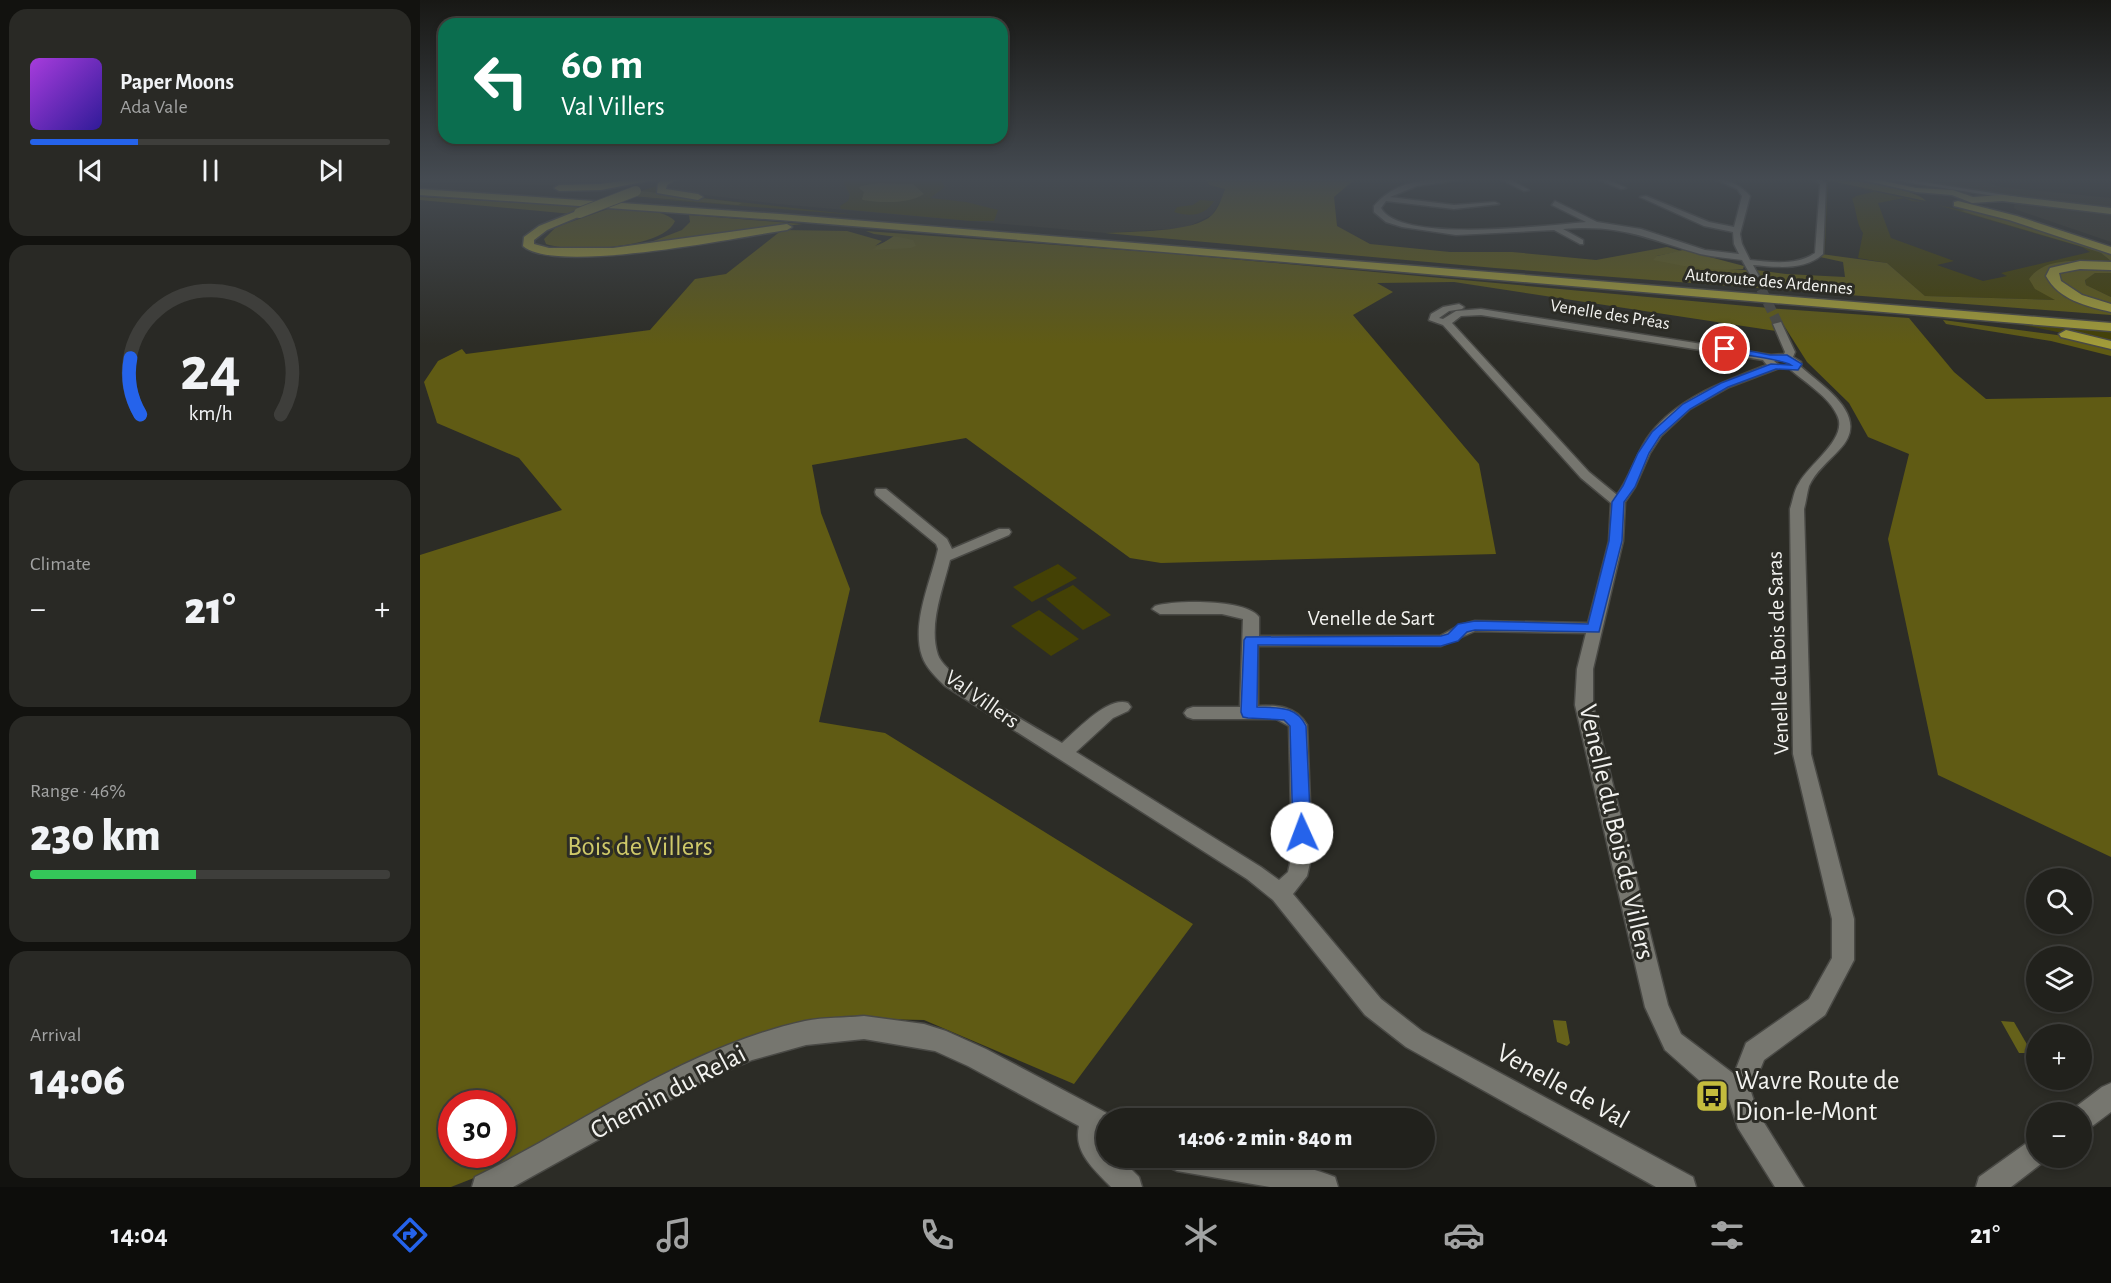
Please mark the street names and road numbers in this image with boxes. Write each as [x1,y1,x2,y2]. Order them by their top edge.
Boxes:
street label: Autoroute des Ardennes [1684,266,1854,298]
street label: Venelle des Préas [1549,297,1671,333]
street label: Venelle du Bois de Saras [1763,551,1793,755]
street label: Venelle de Sart [1308,607,1434,629]
street label: Val Villers [941,666,1023,732]
street label: Venelle du Bois de Villers [1574,702,1660,962]
street label: Venelle de Val [1492,1039,1634,1133]
street label: Chemin du Relai [586,1040,750,1144]

